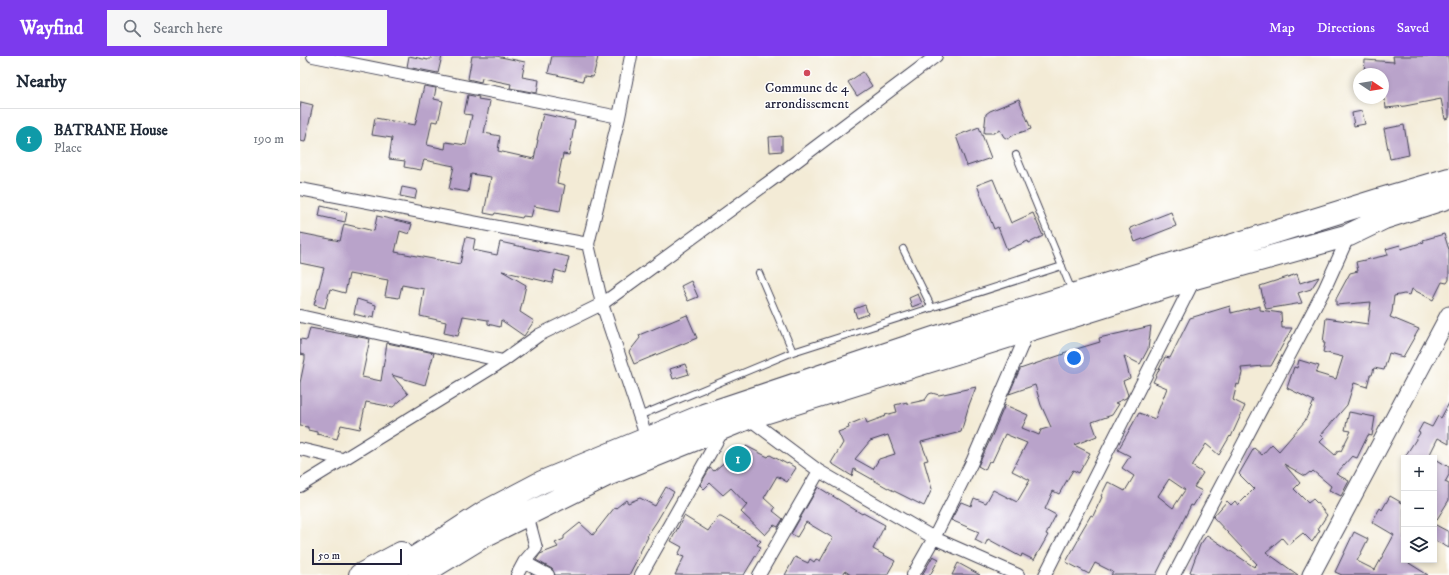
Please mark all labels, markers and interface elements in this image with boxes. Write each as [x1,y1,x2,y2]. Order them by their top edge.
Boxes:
search box [107,10,387,46]
text: Wayfind [20,17,83,40]
icon: search [121,17,143,39]
text: Search here [153,19,223,38]
text: Map [1269,19,1295,37]
text: Directions [1317,19,1375,37]
text: Saved [1397,19,1429,37]
marker: Commune de 4 arrondissement [802,68,812,78]
north arrow [1353,68,1389,104]
text: Nearby [16,71,66,93]
place label: Commune de 4 arrondissement [765,79,850,113]
text: BATRANE House [54,121,168,140]
text: 1 [27,131,31,147]
text: 190 m [253,131,284,147]
text: Place [54,140,82,156]
your location [1064,348,1084,368]
pin: 1 [725,444,751,474]
map controls [1401,455,1437,563]
button: + [1401,455,1437,491]
button: − [1401,491,1437,527]
button: layers [1401,527,1437,563]
scale bar [312,547,402,566]
text: 50 m [318,549,340,563]

